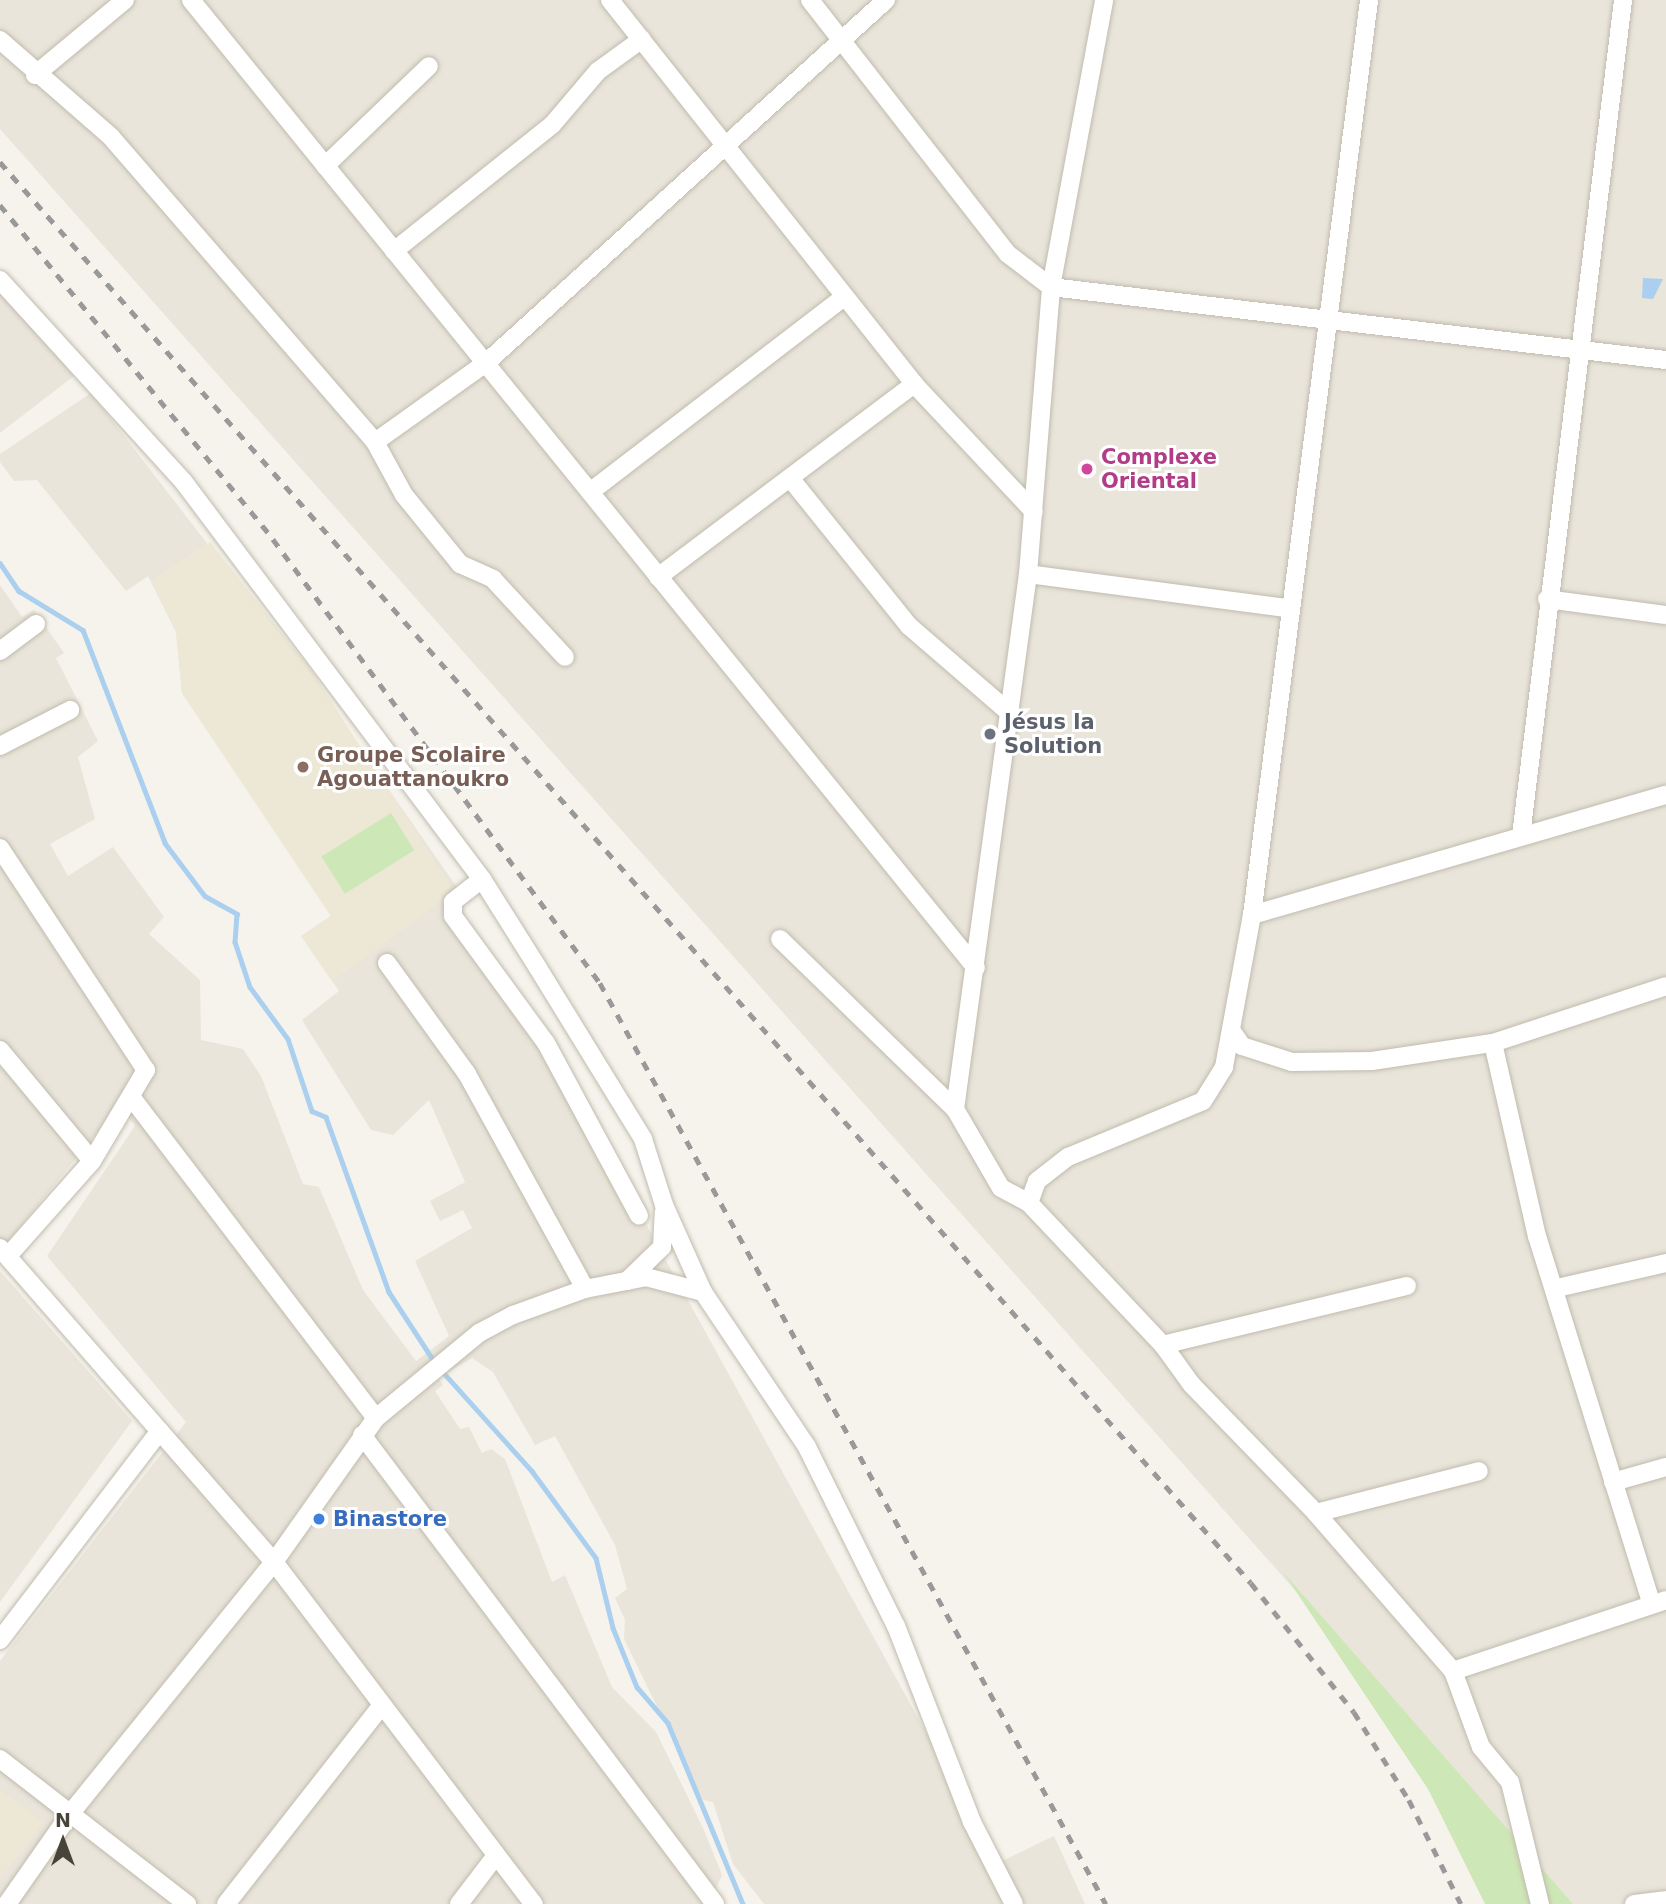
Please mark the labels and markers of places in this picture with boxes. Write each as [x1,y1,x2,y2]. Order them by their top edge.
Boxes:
place label: Complexe Oriental [1101,444,1217,494]
marker: Complexe Oriental [1079,461,1095,477]
place label: Jésus la Solution [1004,709,1102,759]
marker: Jésus la Solution [982,726,998,742]
place label: Groupe Scolaire Agouattanoukro [317,742,509,792]
marker: Groupe Scolaire Agouattanoukro [295,759,311,775]
place label: Binastore [333,1506,447,1532]
marker: Binastore [311,1511,327,1527]

